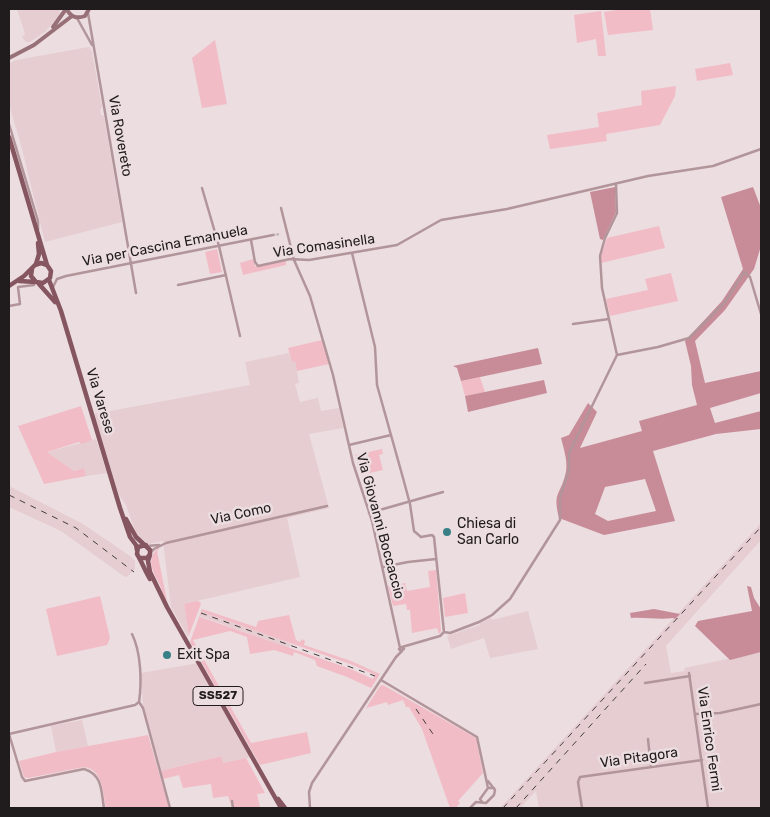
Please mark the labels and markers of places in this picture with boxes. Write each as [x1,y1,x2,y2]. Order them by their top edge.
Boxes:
place label: Chiesa di San Carlo [457,516,519,548]
marker: Chiesa di San Carlo [441,526,453,538]
place label: Exit Spa [177,647,230,663]
marker: Exit Spa [161,649,173,661]

